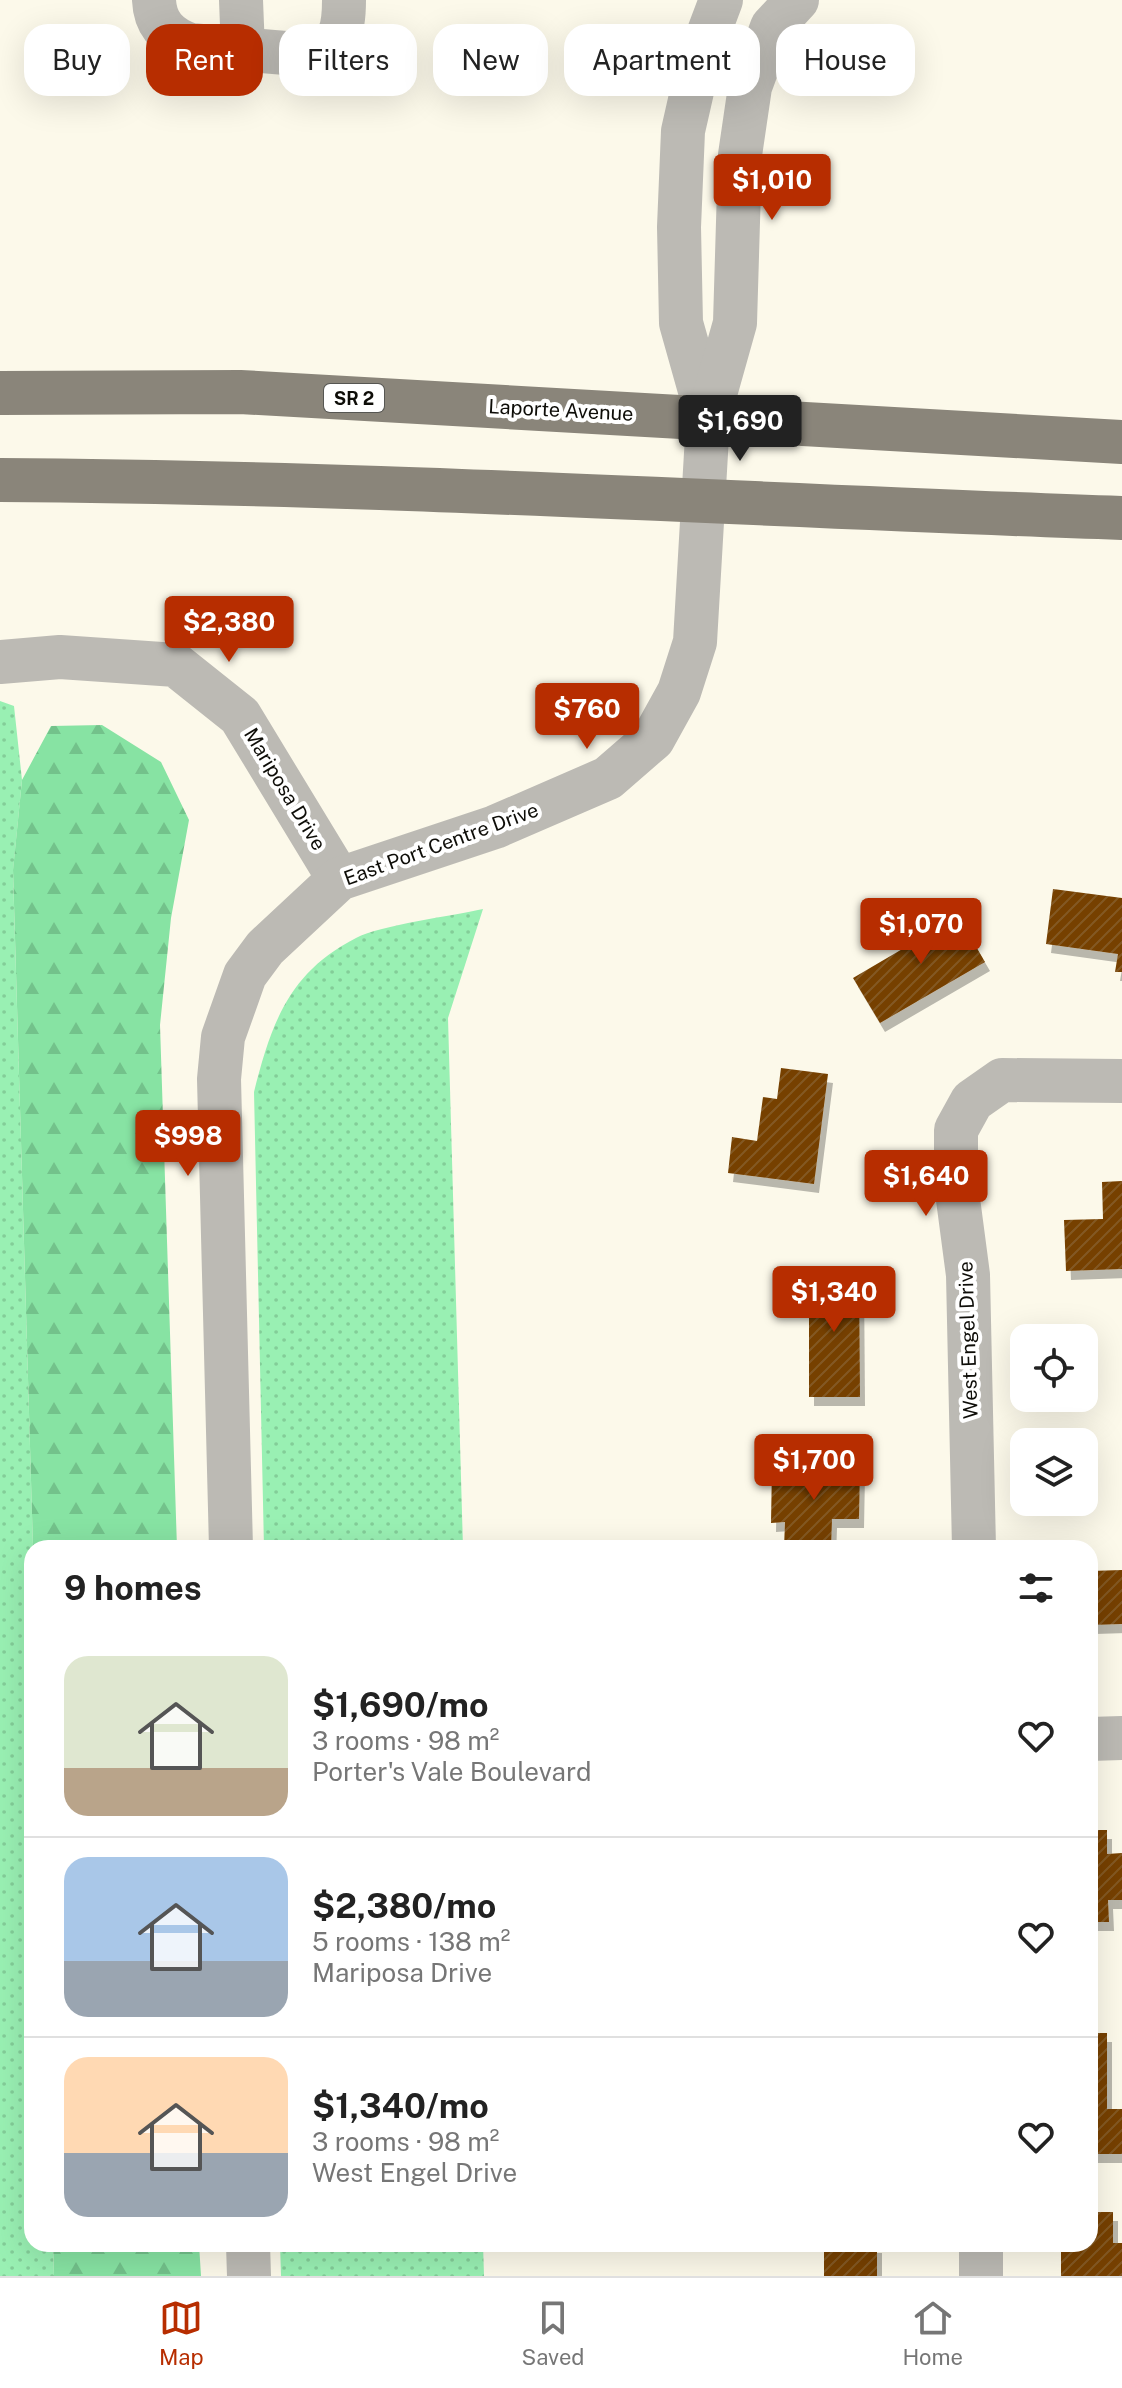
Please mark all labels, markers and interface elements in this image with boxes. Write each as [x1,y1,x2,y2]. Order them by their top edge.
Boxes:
chip: Buy [24,24,130,96]
chip: Rent [146,24,263,96]
chip: Filters [279,24,417,96]
chip: New [433,24,548,96]
chip: Apartment [564,24,760,96]
chip: House [776,24,915,96]
pin: $1,010 [707,154,837,222]
text: $1,010 [732,164,812,195]
road number: SR 2 [324,384,384,412]
street label: Laporte Avenue [488,394,634,426]
pin: $1,690 [675,395,805,463]
text: $1,690 [697,405,783,436]
pin: $2,380 [164,596,294,664]
text: $2,380 [183,606,275,637]
pin: $760 [540,683,634,751]
text: $760 [553,693,621,724]
street label: Mariposa Drive [239,723,331,855]
street label: East Port Centre Drive [340,798,542,890]
pin: $1,070 [856,898,986,966]
text: $1,070 [878,908,964,939]
pin: $998 [141,1110,235,1178]
text: $998 [153,1120,223,1151]
pin: $1,640 [861,1150,991,1218]
text: $1,640 [883,1160,969,1191]
street label: West Engel Drive [953,1261,983,1419]
pin: $1,340 [769,1266,899,1334]
text: $1,340 [790,1276,878,1307]
map controls [1010,1324,1098,1516]
button: locate [1010,1324,1098,1412]
button: layers [1010,1428,1098,1516]
pin: $1,700 [749,1434,879,1502]
text: $1,700 [772,1444,856,1475]
icon: filters [1014,1566,1058,1610]
text: 9 homes [64,1568,202,1608]
text: $1,690/mo [312,1685,489,1725]
icon: home [128,1688,224,1784]
icon: heart [1014,1714,1058,1758]
text: 3 rooms · 98 m² [312,1725,499,1756]
text: Porter's Vale Boulevard [312,1756,591,1787]
text: $2,380/mo [312,1886,496,1926]
icon: home [128,1889,224,1985]
icon: heart [1014,1915,1058,1959]
text: 5 rooms · 138 m² [312,1926,510,1957]
text: Mariposa Drive [312,1957,492,1988]
text: $1,340/mo [312,2086,489,2126]
icon: home [128,2089,224,2185]
icon: heart [1014,2115,1058,2159]
text: 3 rooms · 98 m² [312,2126,499,2157]
text: West Engel Drive [312,2157,517,2188]
tab: Map [159,2296,204,2370]
tab: Saved [522,2296,584,2370]
tab: Home [902,2296,963,2370]

